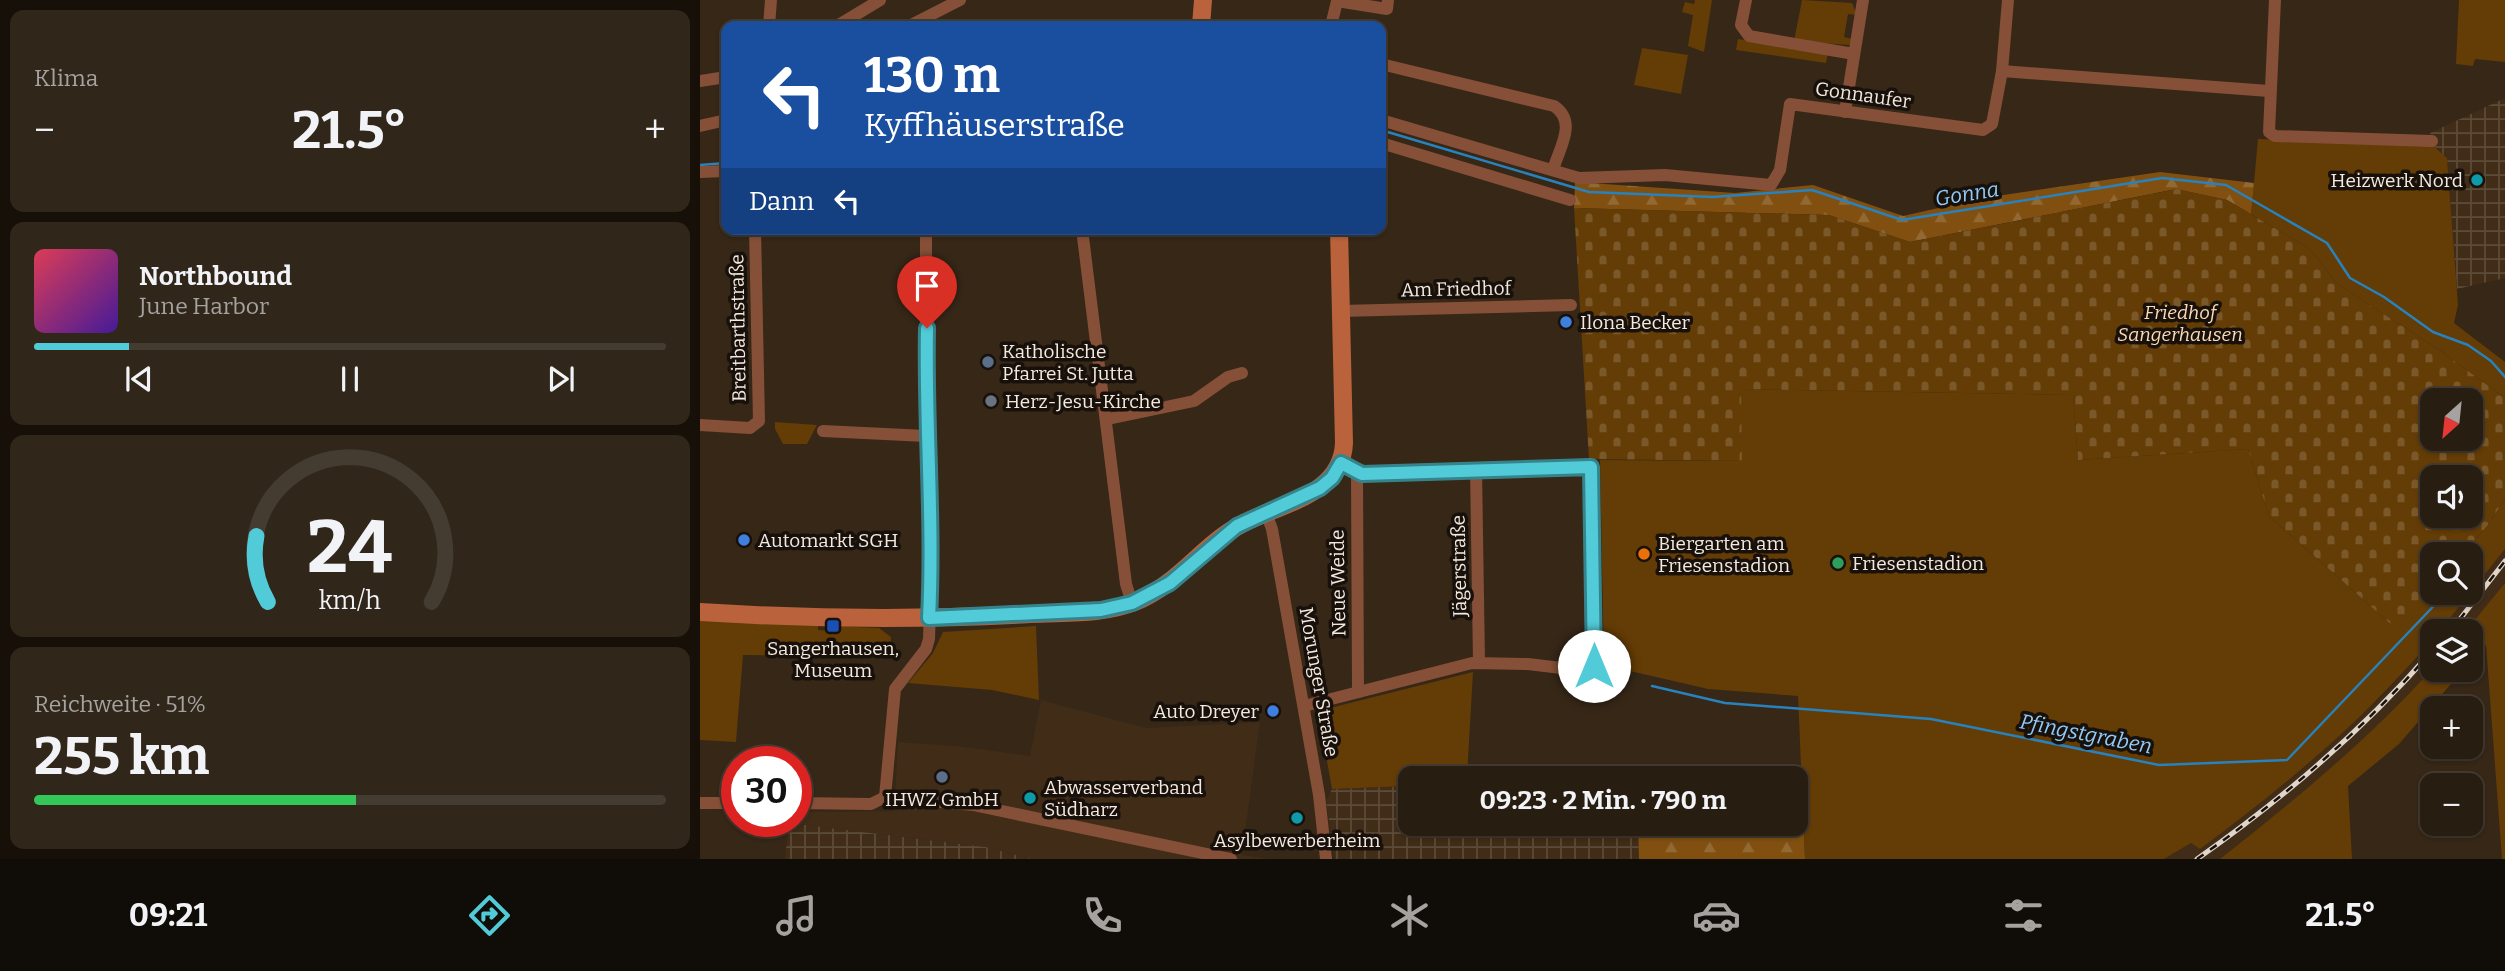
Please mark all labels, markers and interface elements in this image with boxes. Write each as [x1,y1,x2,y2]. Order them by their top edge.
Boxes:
text: 130 m [864,46,1000,105]
icon: left [749,49,840,140]
text: Klima [34,64,98,92]
street label: Gonnaufer [1814,77,1913,113]
text: 21.5° [292,99,407,162]
text: Kyffhäuserstraße [864,106,1125,144]
text: − [34,107,55,153]
text: + [644,107,666,153]
place label: Heizwerk Nord [2331,169,2463,192]
marker: Heizwerk Nord [2469,172,2485,188]
water label: Gonna [1933,176,2001,212]
icon: left [828,182,866,220]
text: Dann [749,186,814,217]
street label: Breitbarthstraße [725,254,751,402]
pin [897,256,957,328]
text: Northbound [139,261,292,292]
icon: arrive [908,267,946,305]
street label: Am Friedhof [1401,277,1513,301]
text: June Harbor [139,292,269,320]
park label: Friedhof Sangerhausen [2117,301,2243,346]
place label: Ilona Becker [1580,311,1691,334]
marker: Ilona Becker [1558,314,1574,330]
place label: Katholische Pfarrei St. Jutta [1002,340,1134,385]
marker: Katholische Pfarrei St. Jutta [980,354,996,370]
icon: previous [120,360,158,398]
icon: pause [331,360,369,398]
icon: next [542,360,580,398]
north arrow [2420,388,2483,452]
map controls [2420,388,2483,836]
place label: Herz-Jesu-Kirche [1005,390,1161,413]
marker: Herz-Jesu-Kirche [983,393,999,409]
button: sound [2420,465,2483,528]
text: 24 [307,504,393,591]
street label: Jägerstraße [1447,515,1471,618]
place label: Automarkt SGH [758,529,898,552]
street label: Neue Weide [1326,529,1350,637]
marker: Automarkt SGH [736,532,752,548]
place label: Biergarten am Friesenstadion [1658,532,1790,577]
button: search [2420,542,2483,605]
marker: Biergarten am Friesenstadion [1636,546,1652,562]
place label: Friesenstadion [1852,552,1984,575]
marker: Friesenstadion [1830,555,1846,571]
text: km/h [319,585,381,615]
street label: Morunger Straße [1295,605,1343,759]
marker: Sangerhausen, Museum [825,618,841,634]
button: layers [2420,619,2483,682]
position arrow [1557,629,1631,703]
place label: Sangerhausen, Museum [767,637,899,682]
text: Reichweite · 51% [34,690,206,718]
button: + [2420,696,2483,759]
place label: Auto Dreyer [1153,700,1260,723]
marker: Auto Dreyer [1265,703,1281,719]
water label: Pfingstgraben [2018,708,2154,760]
text: 255 km [34,725,209,788]
speed limit sign: 30 [721,746,812,837]
marker: IHWZ GmbH [934,769,950,785]
button: − [2420,773,2483,836]
place label: Abwasserverband Südharz [1044,776,1203,821]
text: 09:23 · 2 Min. · 790 m [1480,785,1726,816]
place label: IHWZ GmbH [885,788,999,811]
marker: Abwasserverband Südharz [1022,790,1038,806]
marker: Asylbewerberheim [1289,810,1305,826]
place label: Asylbewerberheim [1214,829,1380,852]
icon: directions [465,891,514,940]
icon: music [772,891,821,940]
icon: phone [1078,891,1127,940]
icon: climate [1385,891,1434,940]
icon: car [1692,891,1741,940]
icon: filters [1999,891,2048,940]
text: 09:21 [129,896,207,934]
text: 21.5° [2305,896,2376,934]

